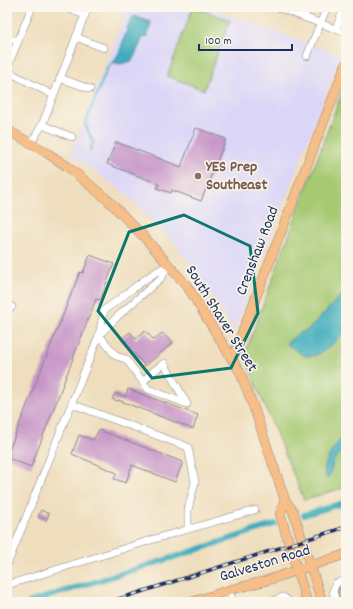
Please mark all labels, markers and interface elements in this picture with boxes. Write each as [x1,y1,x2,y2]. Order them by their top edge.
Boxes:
scale bar [199,26,292,52]
text: 100 m [205,33,232,50]
place label: YES Prep Southeast [205,156,268,197]
marker: YES Prep Southeast [193,171,203,181]
street label: Crenshaw Road [230,203,286,299]
street label: South Shaver Street [179,261,263,377]
street label: Galveston Road [217,539,313,589]

